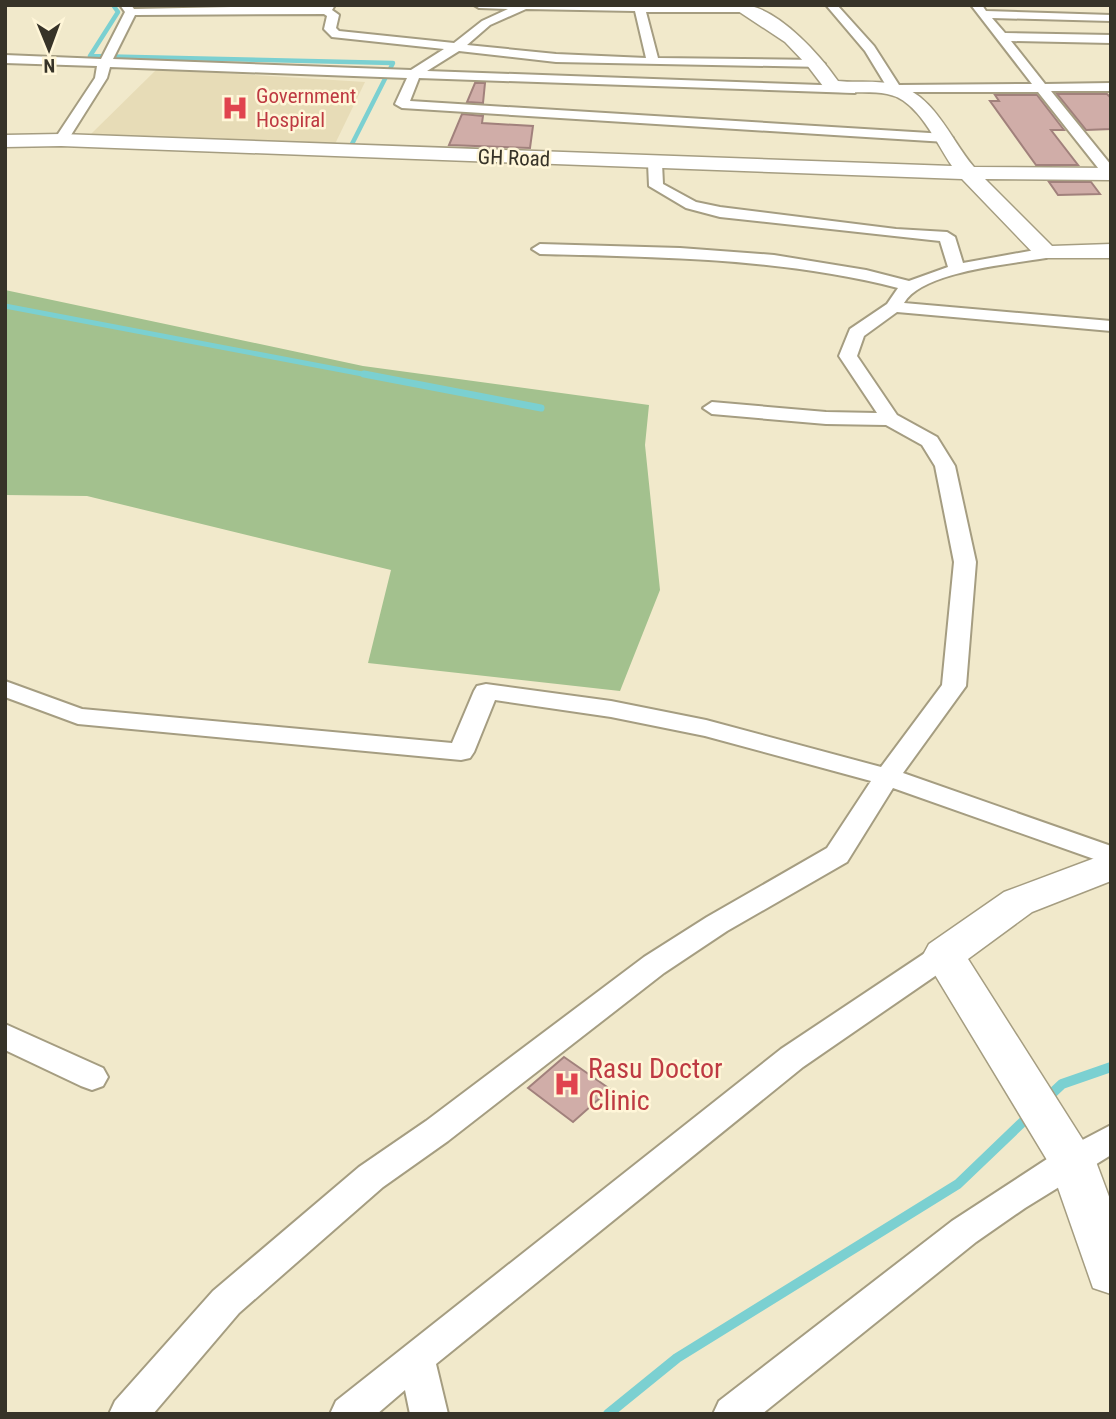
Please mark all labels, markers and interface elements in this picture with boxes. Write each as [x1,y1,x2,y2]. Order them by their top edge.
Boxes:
north arrow [14,14,84,84]
text: N [43,54,55,77]
place label: Government Hospiral [256,84,356,132]
hospital icon: Government Hospiral [220,93,250,123]
street label: GH Road [477,145,551,171]
place label: Rasu Doctor Clinic [588,1052,723,1117]
hospital icon: Rasu Doctor Clinic [552,1069,582,1099]

